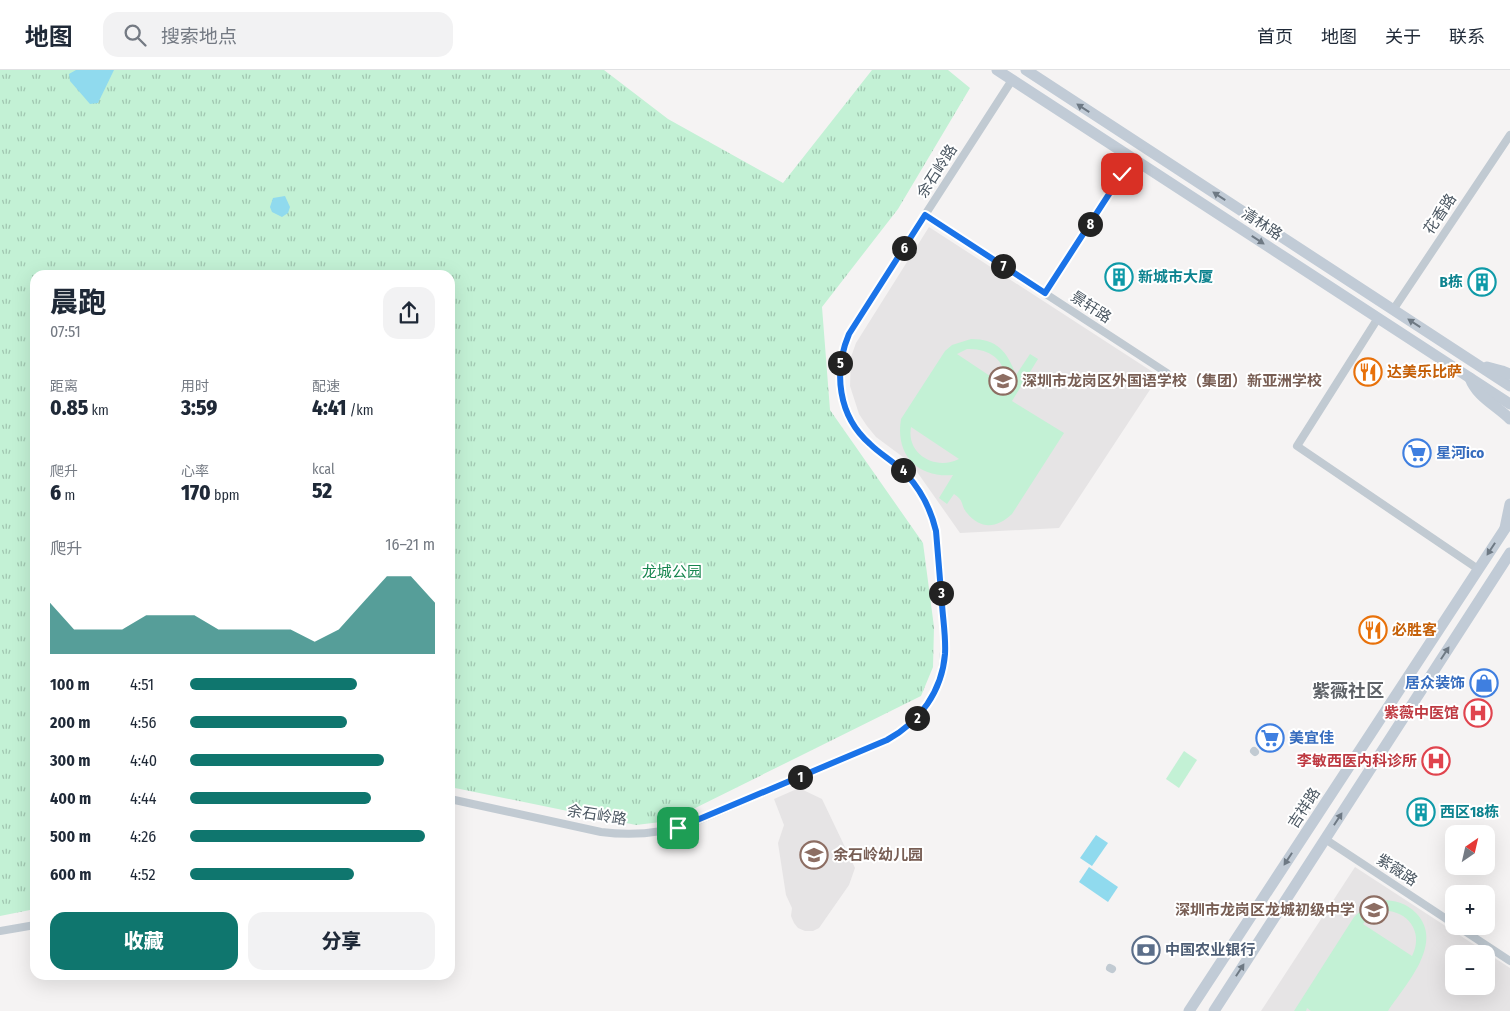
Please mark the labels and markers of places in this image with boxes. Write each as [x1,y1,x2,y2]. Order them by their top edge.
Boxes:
pin [1101,153,1143,195]
pin: 8 [1078,212,1102,236]
pin: 6 [892,236,916,260]
pin: 7 [990,254,1016,278]
building icon: 新城市大厦 [1104,262,1134,292]
building icon: B栋 [1467,267,1497,297]
place label: 新城市大厦 [1138,268,1213,286]
place label: B栋 [1440,273,1463,291]
pin: 5 [828,350,852,376]
restaurant icon: 达美乐比萨 [1353,357,1383,387]
place label: 达美乐比萨 [1387,363,1462,381]
school or university icon: 深圳市龙岗区外国语学校（集团）新亚洲学校 [988,366,1018,396]
place label: 深圳市龙岗区外国语学校（集团）新亚洲学校 [1022,372,1322,390]
supermarket icon: 星河ico [1402,438,1432,468]
place label: 星河ico [1436,444,1484,462]
pin: 4 [890,458,916,482]
pin: 3 [928,580,954,606]
restaurant icon: 必胜客 [1358,615,1388,645]
place label: 必胜客 [1392,621,1437,639]
shop icon: 居众装饰 [1469,668,1499,698]
place label: 居众装饰 [1405,674,1465,692]
hospital icon: 紫薇中医馆 [1463,698,1493,728]
place label: 紫薇中医馆 [1384,704,1459,722]
pin: 2 [904,706,930,730]
supermarket icon: 美宜佳 [1255,723,1285,753]
place label: 美宜佳 [1289,729,1334,747]
hospital icon: 李敏西医内科诊所 [1421,746,1451,776]
place label: 李敏西医内科诊所 [1297,752,1417,770]
pin: 1 [788,764,812,790]
building icon: 西区18栋 [1406,797,1436,827]
place label: 西区18栋 [1440,803,1499,821]
pin [657,807,699,849]
school or university icon: 余石岭幼儿园 [799,840,829,870]
place label: 余石岭幼儿园 [833,846,923,864]
school or university icon: 深圳市龙岗区龙城初级中学 [1359,895,1389,925]
place label: 深圳市龙岗区龙城初级中学 [1175,901,1355,919]
bank icon: 中国农业银行 [1131,935,1161,965]
place label: 中国农业银行 [1165,941,1255,959]

